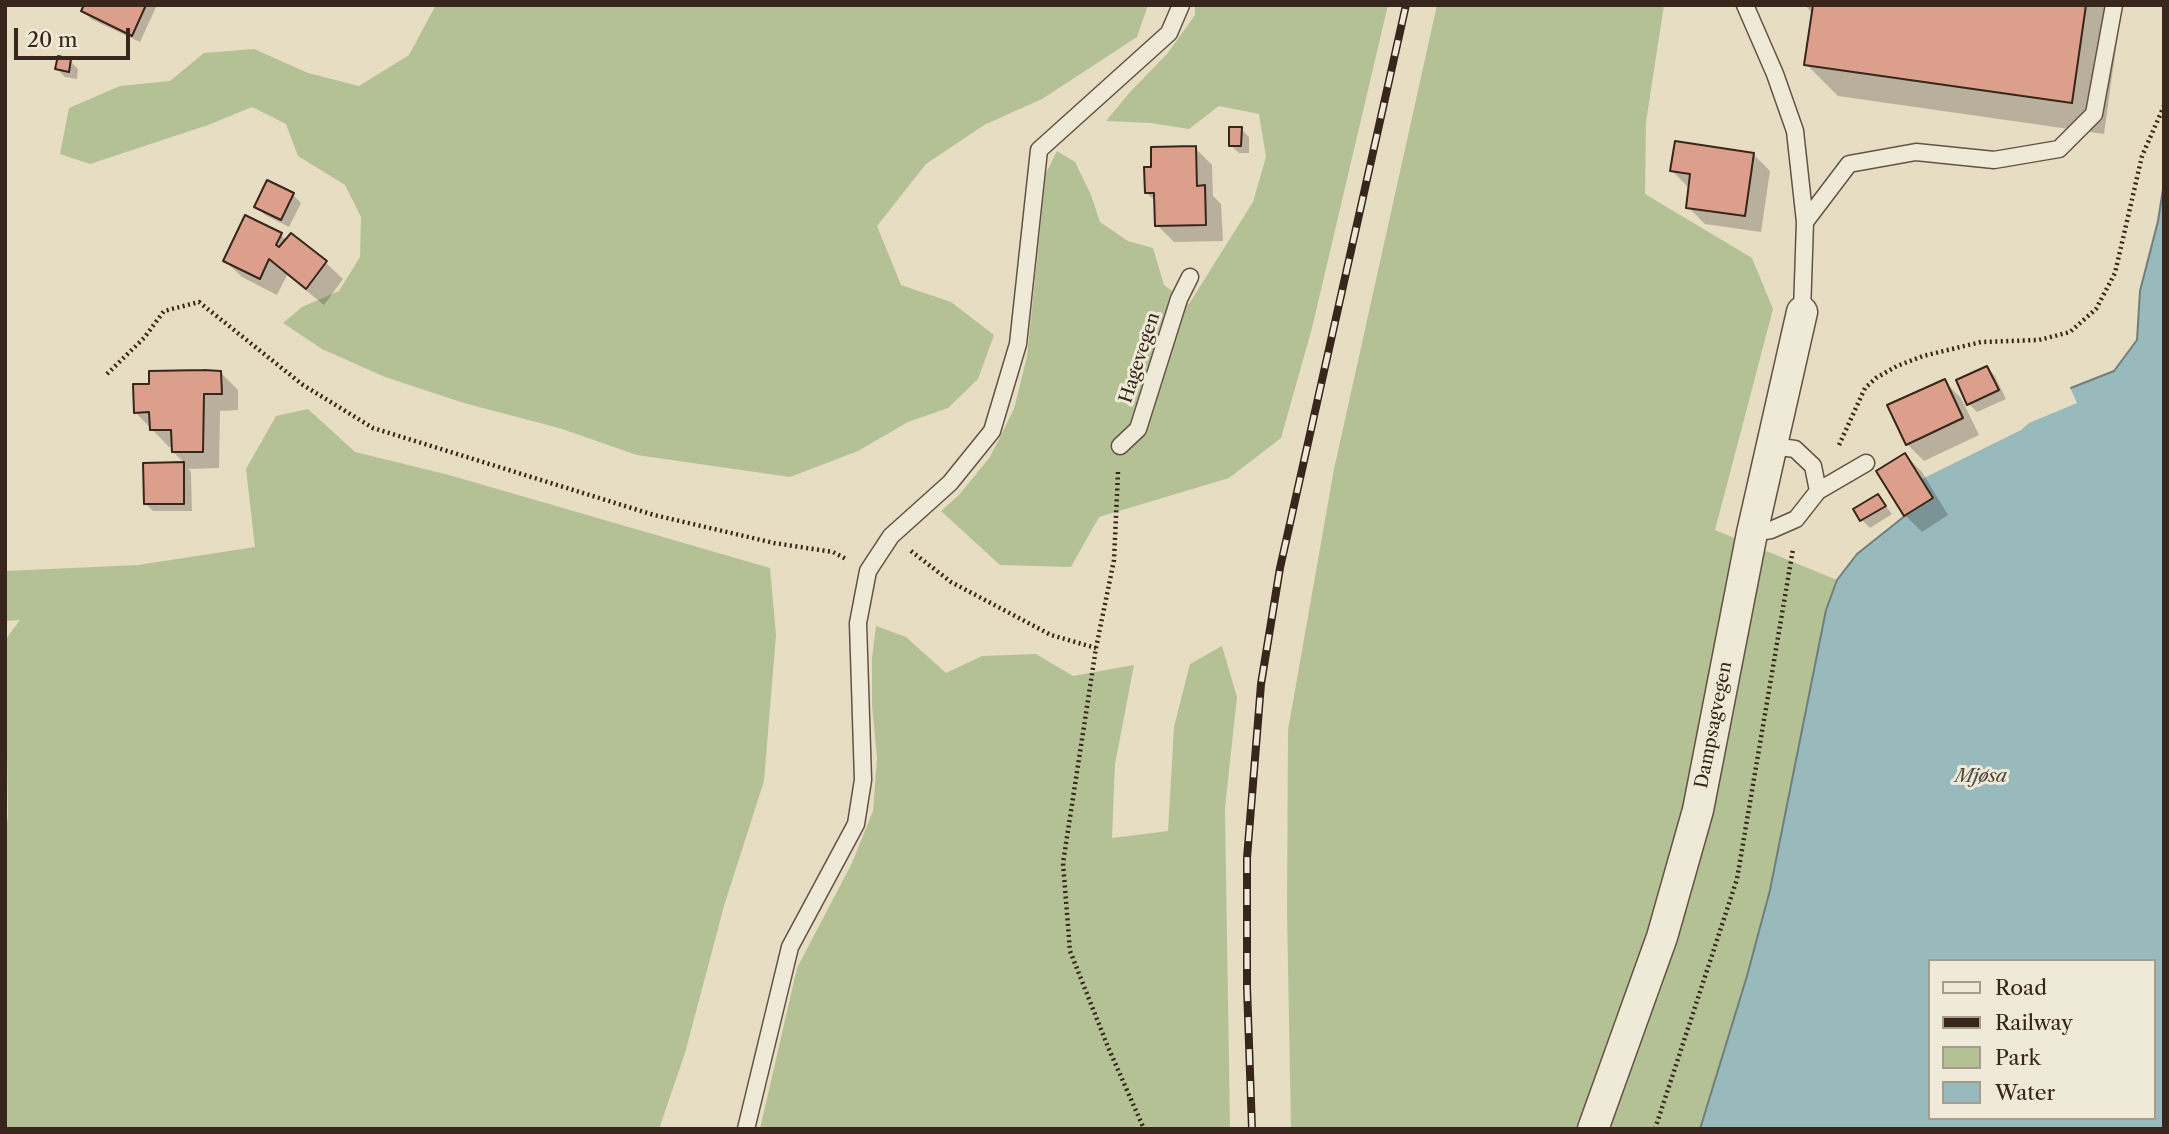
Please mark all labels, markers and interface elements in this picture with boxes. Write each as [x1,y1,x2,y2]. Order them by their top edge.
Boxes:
scale bar [18,14,133,58]
text: 20 m [27,27,78,52]
street label: Hagevegen [1115,310,1165,406]
street label: Dampsagvegen [1691,660,1737,790]
water label: Mjøsa [1955,766,2007,788]
legend [1927,959,2155,1120]
text: Road [1995,975,2047,1000]
text: Railway [1995,1010,2073,1035]
text: Park [1995,1045,2041,1070]
text: Water [1995,1080,2055,1105]

